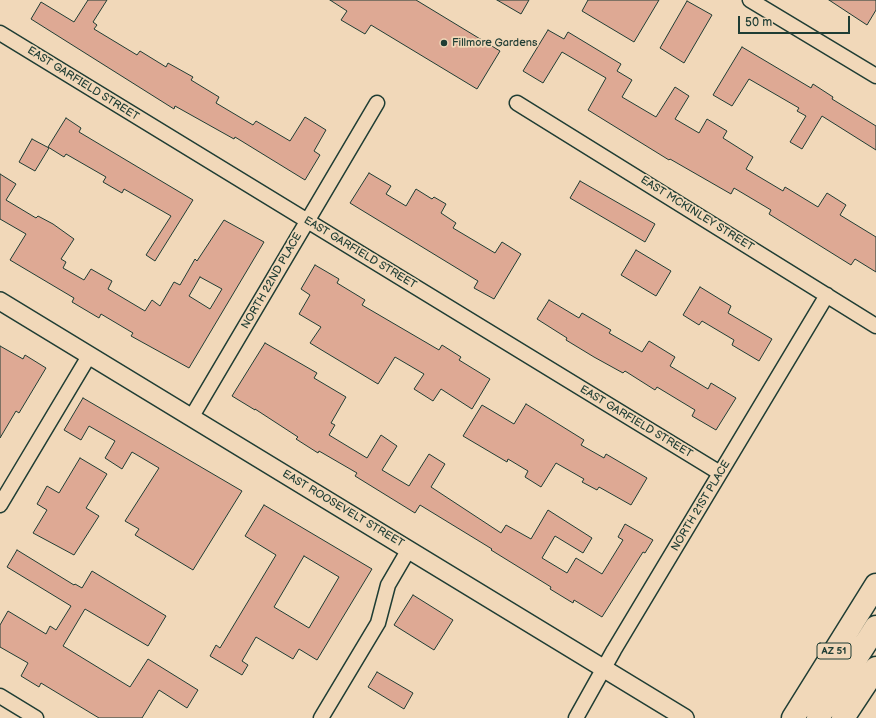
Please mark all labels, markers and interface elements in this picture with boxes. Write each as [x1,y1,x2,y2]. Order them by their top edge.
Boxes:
scale bar [740,8,852,34]
text: 50 m [745,15,772,30]
place label: Fillmore Gardens [452,36,537,50]
marker: Fillmore Gardens [439,38,449,48]
street label: EAST GARFIELD STREET [25,44,141,124]
street label: EAST MCKINLEY STREET [638,174,756,254]
street label: EAST GARFIELD STREET [301,214,419,292]
street label: NORTH 22ND PLACE [239,230,305,332]
street label: EAST GARFIELD STREET [577,383,695,461]
street label: NORTH 21ST PLACE [669,458,733,554]
street label: EAST ROOSEVELT STREET [280,467,406,551]
road number: AZ 51 [817,643,851,659]

